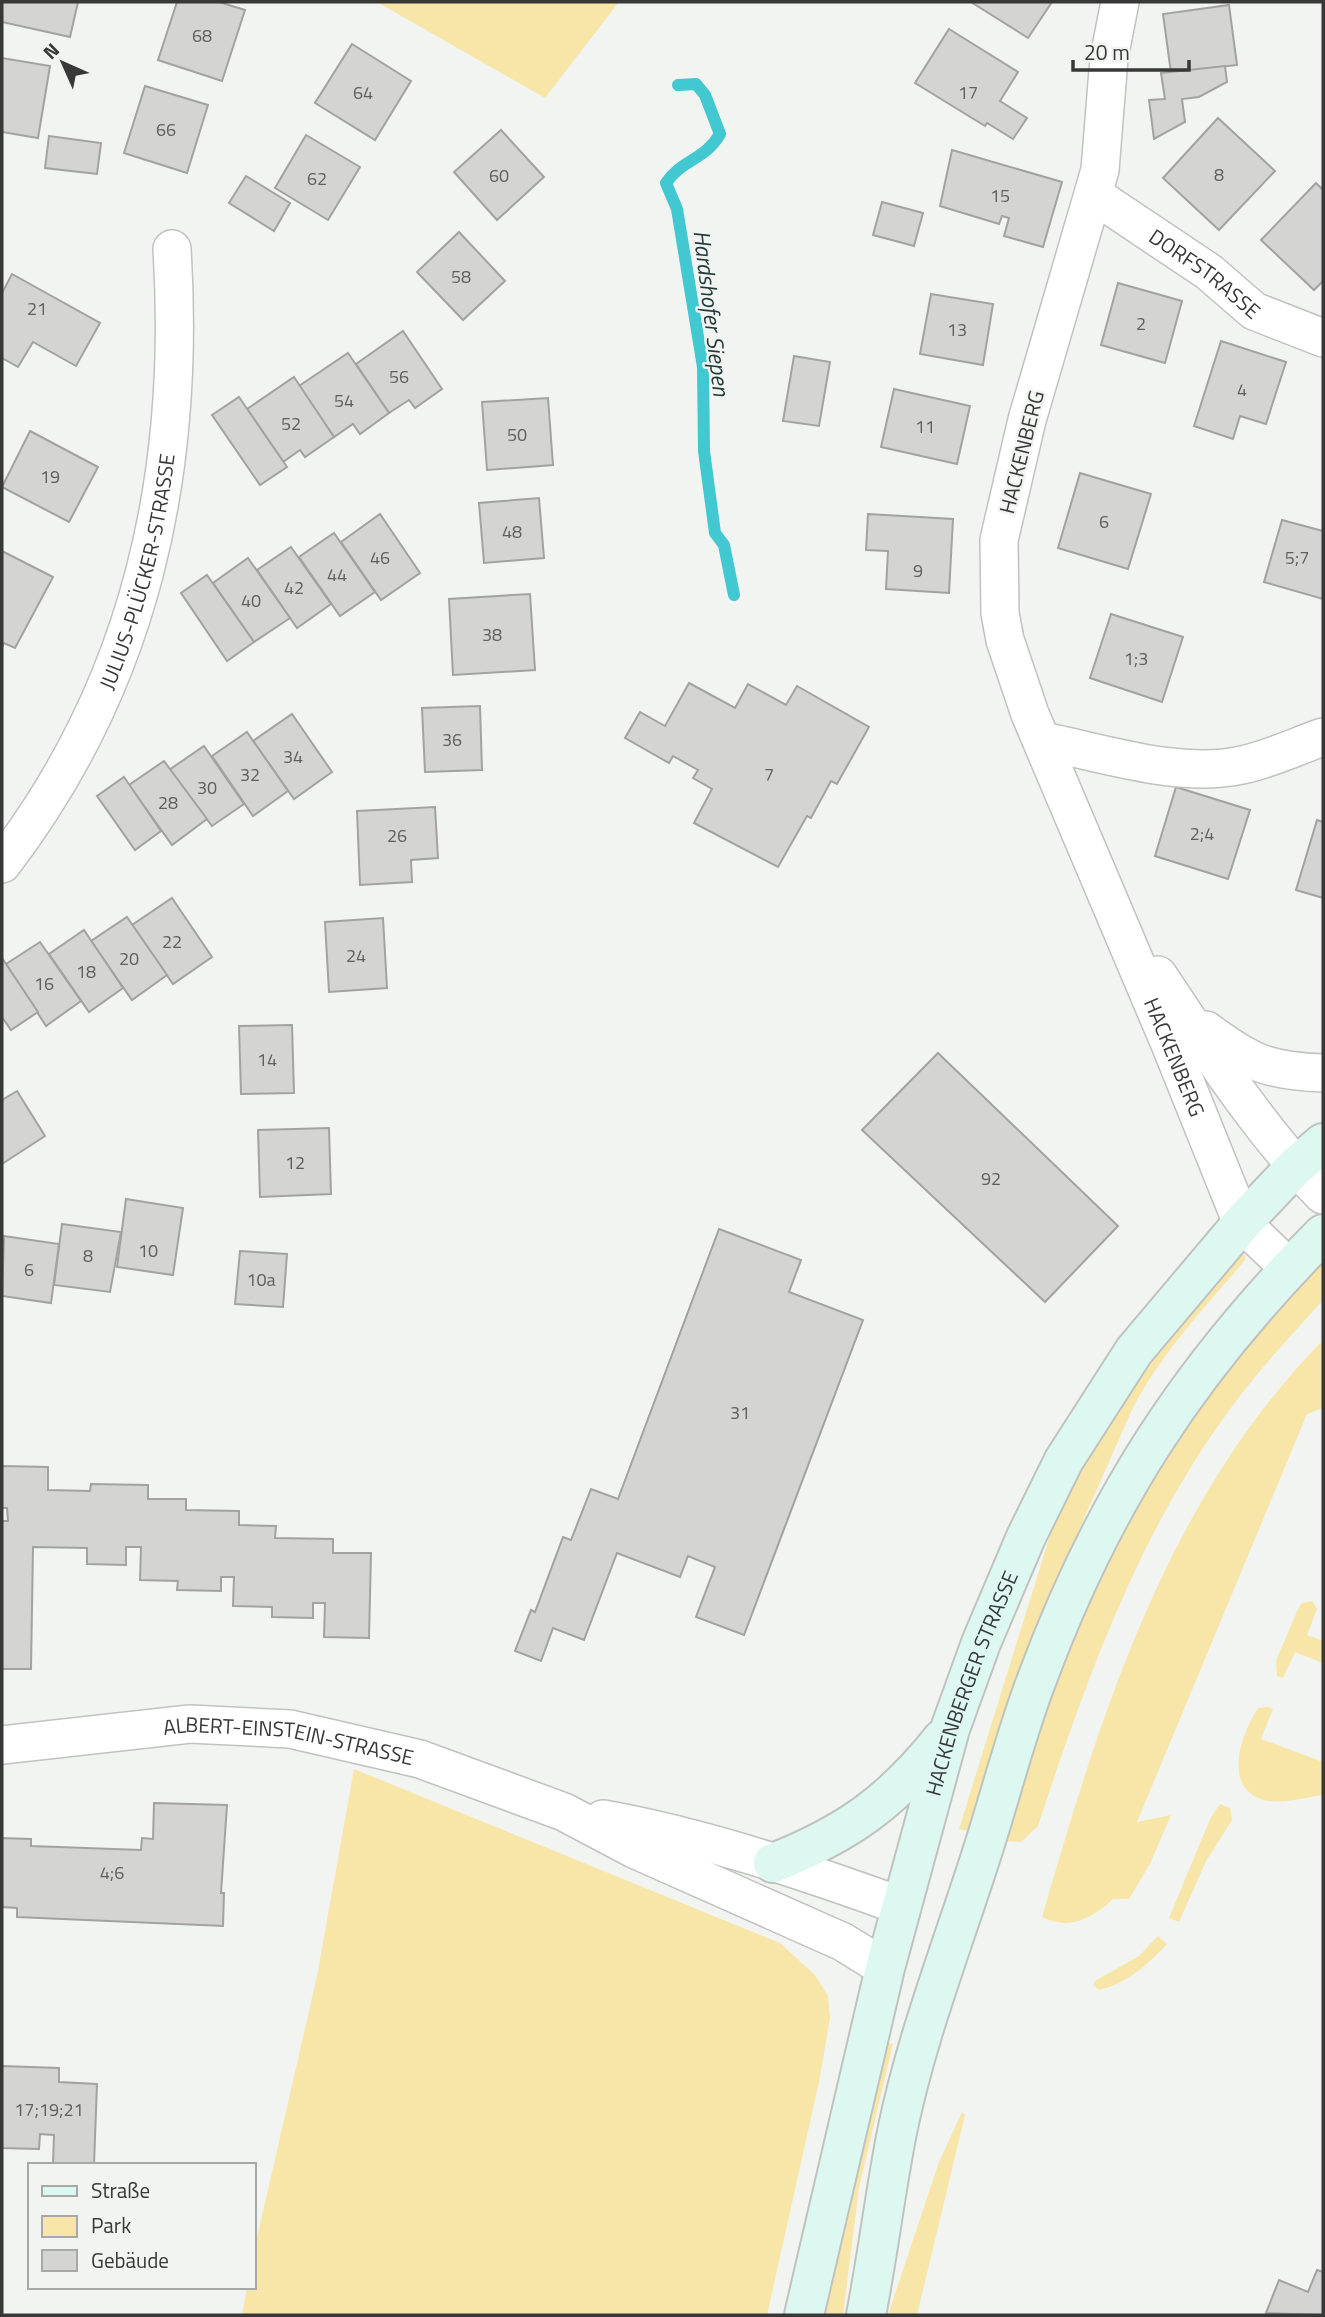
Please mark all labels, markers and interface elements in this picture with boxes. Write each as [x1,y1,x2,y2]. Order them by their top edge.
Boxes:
house number: 68 [192,22,212,49]
north arrow [28,28,98,98]
scale bar [1073,28,1188,72]
text: N [36,36,66,66]
text: 20 m [1084,36,1130,68]
house number: 64 [353,79,373,106]
house number: 17 [958,79,978,106]
house number: 66 [156,116,176,143]
house number: 8 [1214,161,1224,188]
house number: 60 [489,162,509,189]
house number: 62 [307,165,327,192]
house number: 15 [990,182,1010,209]
street label: DORFSTRASSE [1143,220,1268,326]
water label: Hardshofer Siepen [684,228,740,399]
house number: 58 [451,263,471,290]
house number: 21 [27,295,47,322]
house number: 2 [1136,310,1146,337]
house number: 13 [947,316,967,343]
house number: 56 [389,363,409,390]
house number: 4 [1237,376,1247,403]
house number: 54 [334,387,354,414]
street label: HACKENBERG [990,387,1052,517]
house number: 52 [281,410,301,437]
house number: 11 [915,413,935,440]
house number: 50 [507,421,527,448]
street label: JULIUS-PLÜCKER-STRASSE [90,452,183,694]
house number: 19 [40,463,60,490]
house number: 6 [1099,508,1109,535]
house number: 48 [502,518,522,545]
house number: 46 [370,544,390,571]
house number: 5;7 [1285,544,1309,571]
house number: 9 [913,557,923,584]
house number: 44 [327,561,347,588]
house number: 42 [284,574,304,601]
house number: 40 [241,587,261,614]
house number: 38 [482,621,502,648]
house number: 1;3 [1124,645,1148,672]
house number: 36 [442,726,462,753]
house number: 34 [283,743,303,770]
house number: 32 [240,761,260,788]
house number: 7 [764,761,774,788]
house number: 30 [197,774,217,801]
house number: 28 [158,789,178,816]
house number: 2;4 [1190,820,1214,847]
house number: 26 [387,822,407,849]
house number: 22 [162,928,182,955]
house number: 24 [346,942,366,969]
house number: 20 [119,945,139,972]
house number: 18 [76,958,96,985]
house number: 16 [34,970,54,997]
street label: HACKENBERG [1136,992,1214,1121]
house number: 14 [257,1046,277,1073]
house number: 12 [285,1149,305,1176]
house number: 92 [981,1165,1001,1192]
house number: 10 [138,1237,158,1264]
house number: 8 [83,1242,93,1269]
house number: 6 [24,1256,34,1283]
house number: 10a [246,1266,276,1293]
house number: 31 [730,1399,750,1426]
street label: HACKENBERGER STRASSE [917,1566,1026,1799]
street label: ALBERT-EINSTEIN-STRASSE [161,1708,417,1773]
house number: 4;6 [100,1859,124,1886]
house number: 17;19;21 [14,2096,84,2123]
legend [28,2163,256,2289]
text: Straße [91,2174,150,2206]
text: Park [91,2209,131,2241]
text: Gebäude [91,2244,169,2276]

